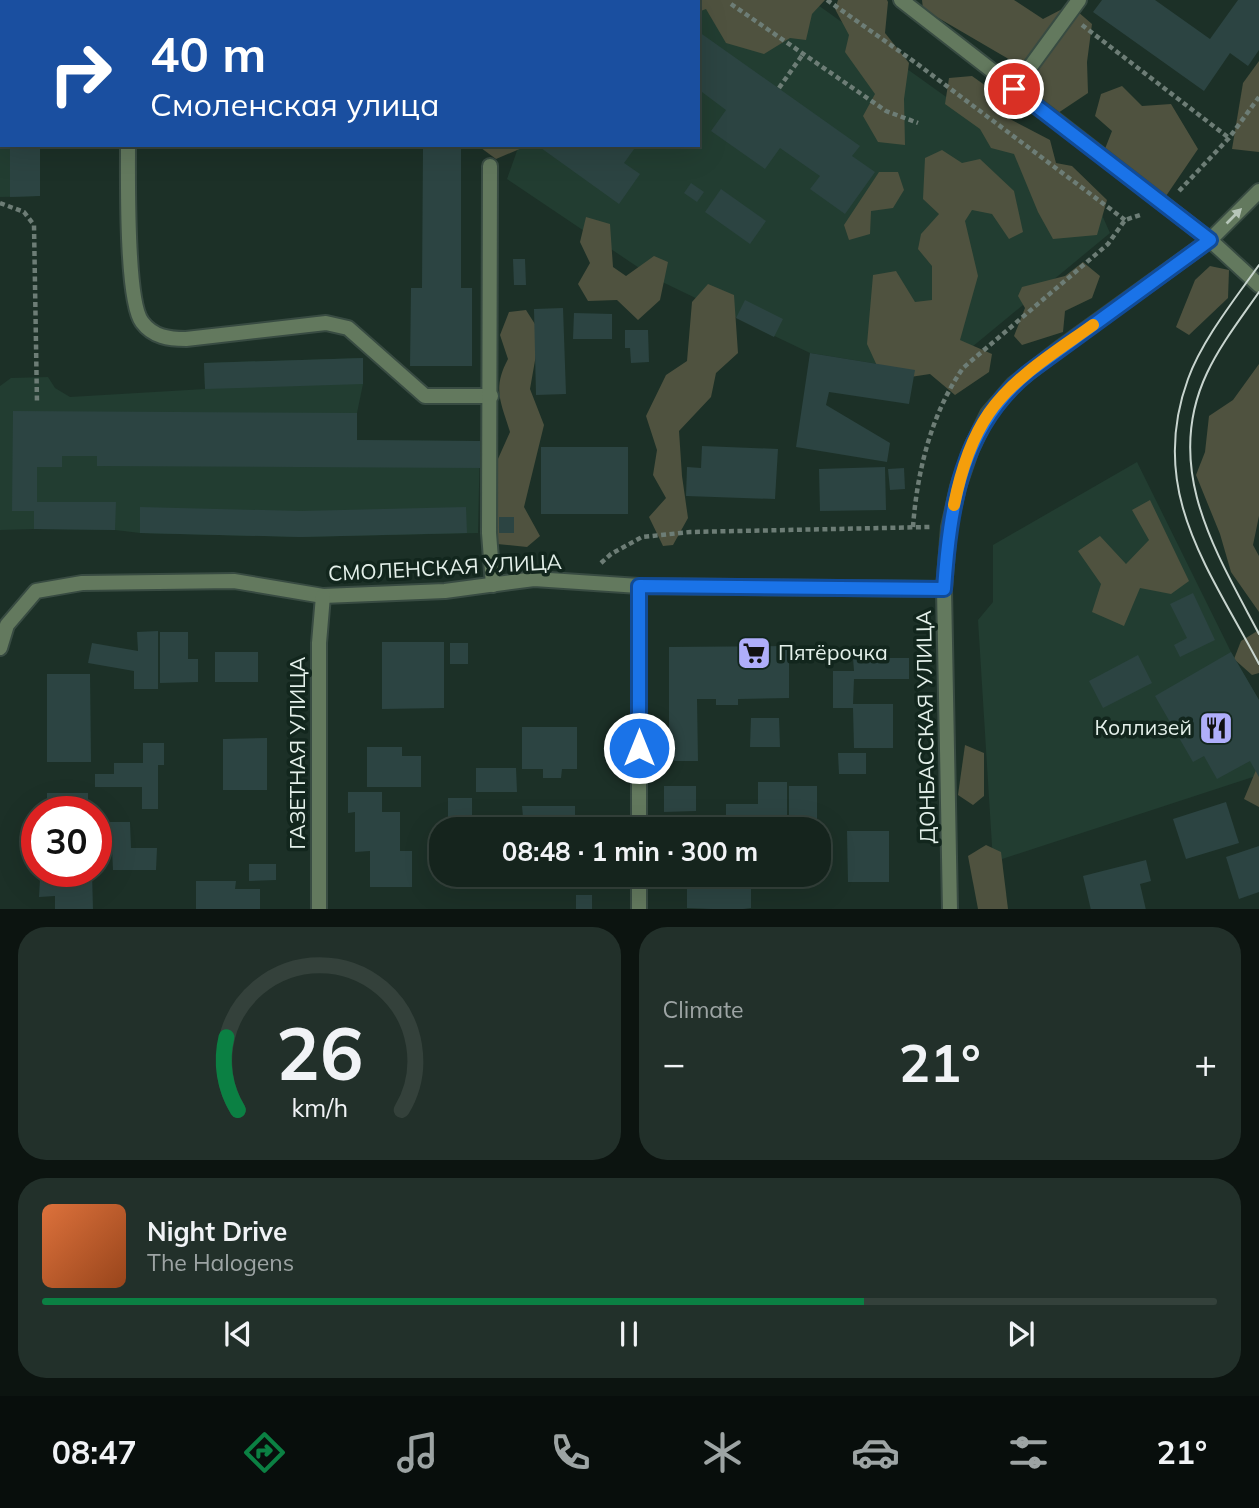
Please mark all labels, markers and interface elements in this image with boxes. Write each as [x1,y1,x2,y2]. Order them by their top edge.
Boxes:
text: 40 m [150,23,266,84]
icon: right [35,28,126,119]
pin [984,59,1044,119]
icon: arrive [995,70,1033,108]
text: Смоленская улица [150,84,439,124]
one-way arrow [1226,207,1243,224]
street label: СМОЛЕНСКАЯ УЛИЦА [327,548,563,586]
street label: ДОНБАССКАЯ УЛИЦА [910,609,940,844]
supermarket icon: Пятёрочка [735,634,773,672]
place label: Пятёрочка [778,639,888,665]
street label: ГАЗЕТНАЯ УЛИЦА [284,656,310,850]
restaurant icon: Коллизей [1197,709,1235,747]
position arrow [602,711,676,785]
place label: Коллизей [1094,714,1192,740]
speed limit sign: 30 [21,796,112,887]
text: 08:48 · 1 min · 300 m [502,835,758,868]
text: Climate [663,995,744,1024]
text: 26 [276,1007,363,1098]
text: 21° [899,1030,981,1095]
text: − [663,1039,685,1087]
text: + [1194,1039,1217,1087]
text: km/h [291,1091,348,1122]
text: Night Drive [147,1215,287,1248]
text: The Halogens [147,1248,294,1277]
icon: previous [219,1315,257,1353]
icon: pause [610,1315,648,1353]
icon: next [1002,1315,1040,1353]
icon: directions [240,1428,289,1477]
icon: music [393,1428,442,1477]
icon: phone [546,1428,595,1477]
icon: climate [698,1428,747,1477]
icon: car [851,1428,900,1477]
icon: filters [1004,1428,1053,1477]
text: 08:47 [52,1432,137,1472]
text: 21° [1157,1432,1207,1472]

